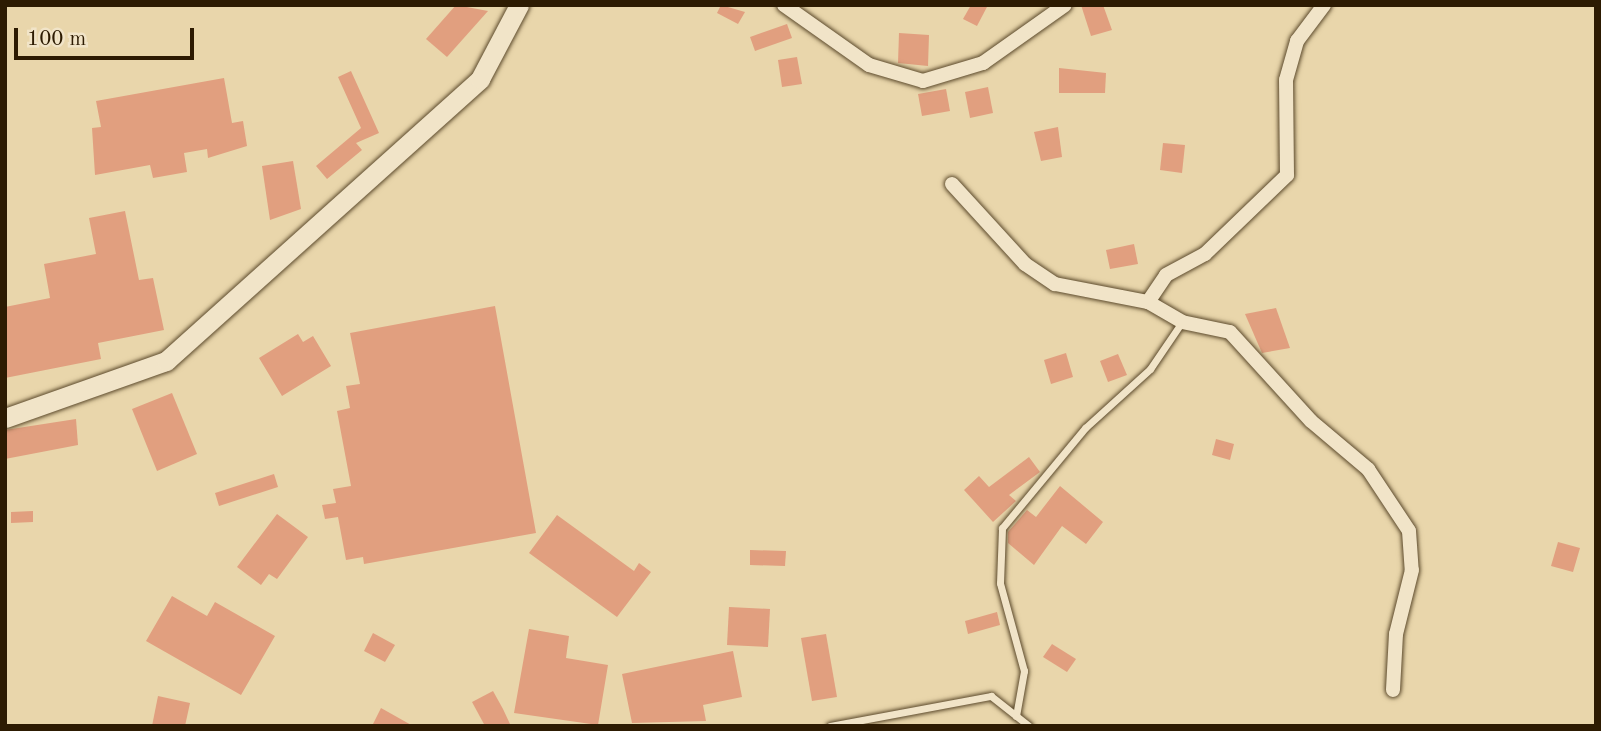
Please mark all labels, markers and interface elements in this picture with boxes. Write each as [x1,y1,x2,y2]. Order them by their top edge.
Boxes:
scale bar [18,14,198,58]
text: 100 m [27,29,86,50]

